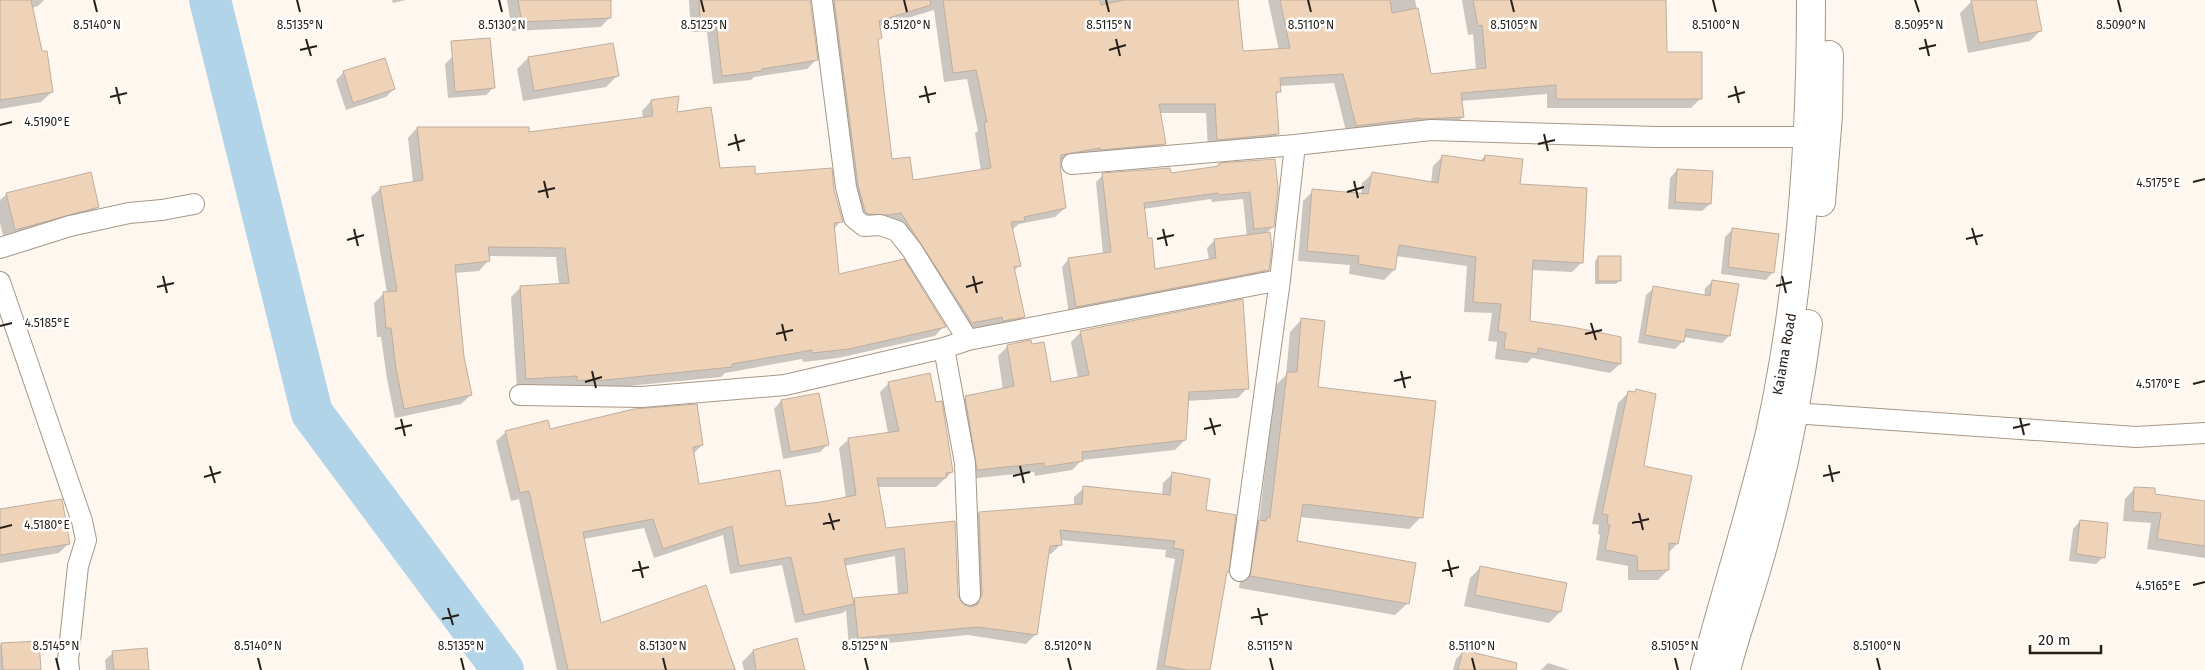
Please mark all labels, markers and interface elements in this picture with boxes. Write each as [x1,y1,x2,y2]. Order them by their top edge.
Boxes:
text: 8.5140°N [73,18,121,32]
text: 8.5135°N [277,18,323,32]
text: 8.5130°N [478,18,526,32]
text: 8.5125°N [681,18,727,32]
text: 8.5120°N [883,18,931,32]
text: 8.5115°N [1086,18,1132,32]
text: 8.5110°N [1288,18,1334,32]
text: 8.5105°N [1490,18,1538,32]
text: 8.5100°N [1692,18,1740,32]
text: 8.5095°N [1895,18,1943,32]
text: 8.5090°N [2096,18,2146,32]
text: 4.5190°E [24,115,70,129]
text: 4.5175°E [2136,176,2180,190]
street label: Kaiama Road [1769,312,1800,396]
text: 4.5185°E [24,316,70,330]
text: 4.5170°E [2136,377,2180,391]
text: 4.5180°E [24,518,70,532]
text: 4.5165°E [2136,579,2180,593]
scale bar [2030,622,2101,654]
text: 20 m [2038,631,2071,649]
text: 8.5145°N [33,639,79,653]
text: 8.5140°N [234,639,282,653]
text: 8.5135°N [438,639,484,653]
text: 8.5130°N [639,639,687,653]
text: 8.5125°N [842,639,888,653]
text: 8.5120°N [1044,639,1092,653]
text: 8.5115°N [1247,639,1293,653]
text: 8.5110°N [1449,639,1495,653]
text: 8.5105°N [1651,639,1699,653]
text: 8.5100°N [1853,639,1901,653]

